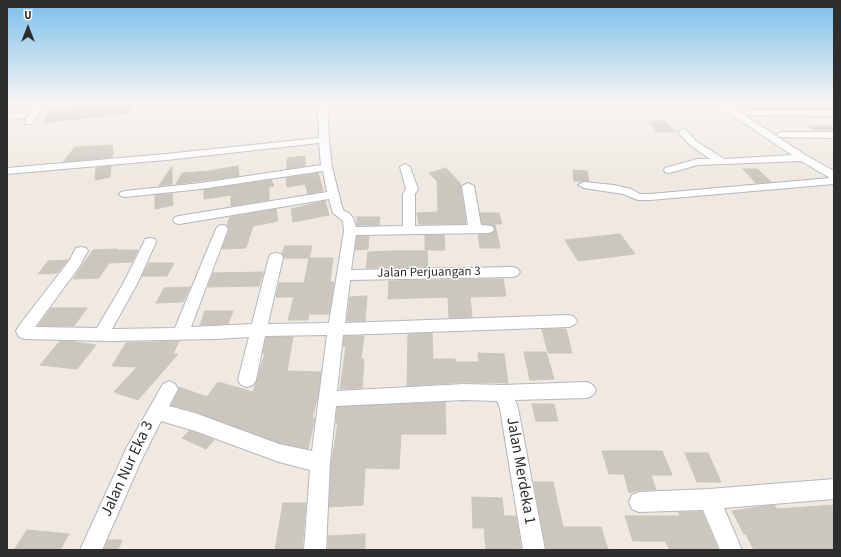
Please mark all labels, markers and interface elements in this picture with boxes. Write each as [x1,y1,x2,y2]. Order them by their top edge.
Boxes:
north arrow [8,8,48,48]
text: U [24,8,32,23]
street label: Jalan Perjuangan 3 [377,264,481,282]
street label: Jalan Merdeka 1 [501,416,539,526]
street label: Jalan Nur Eka 3 [98,418,158,520]

